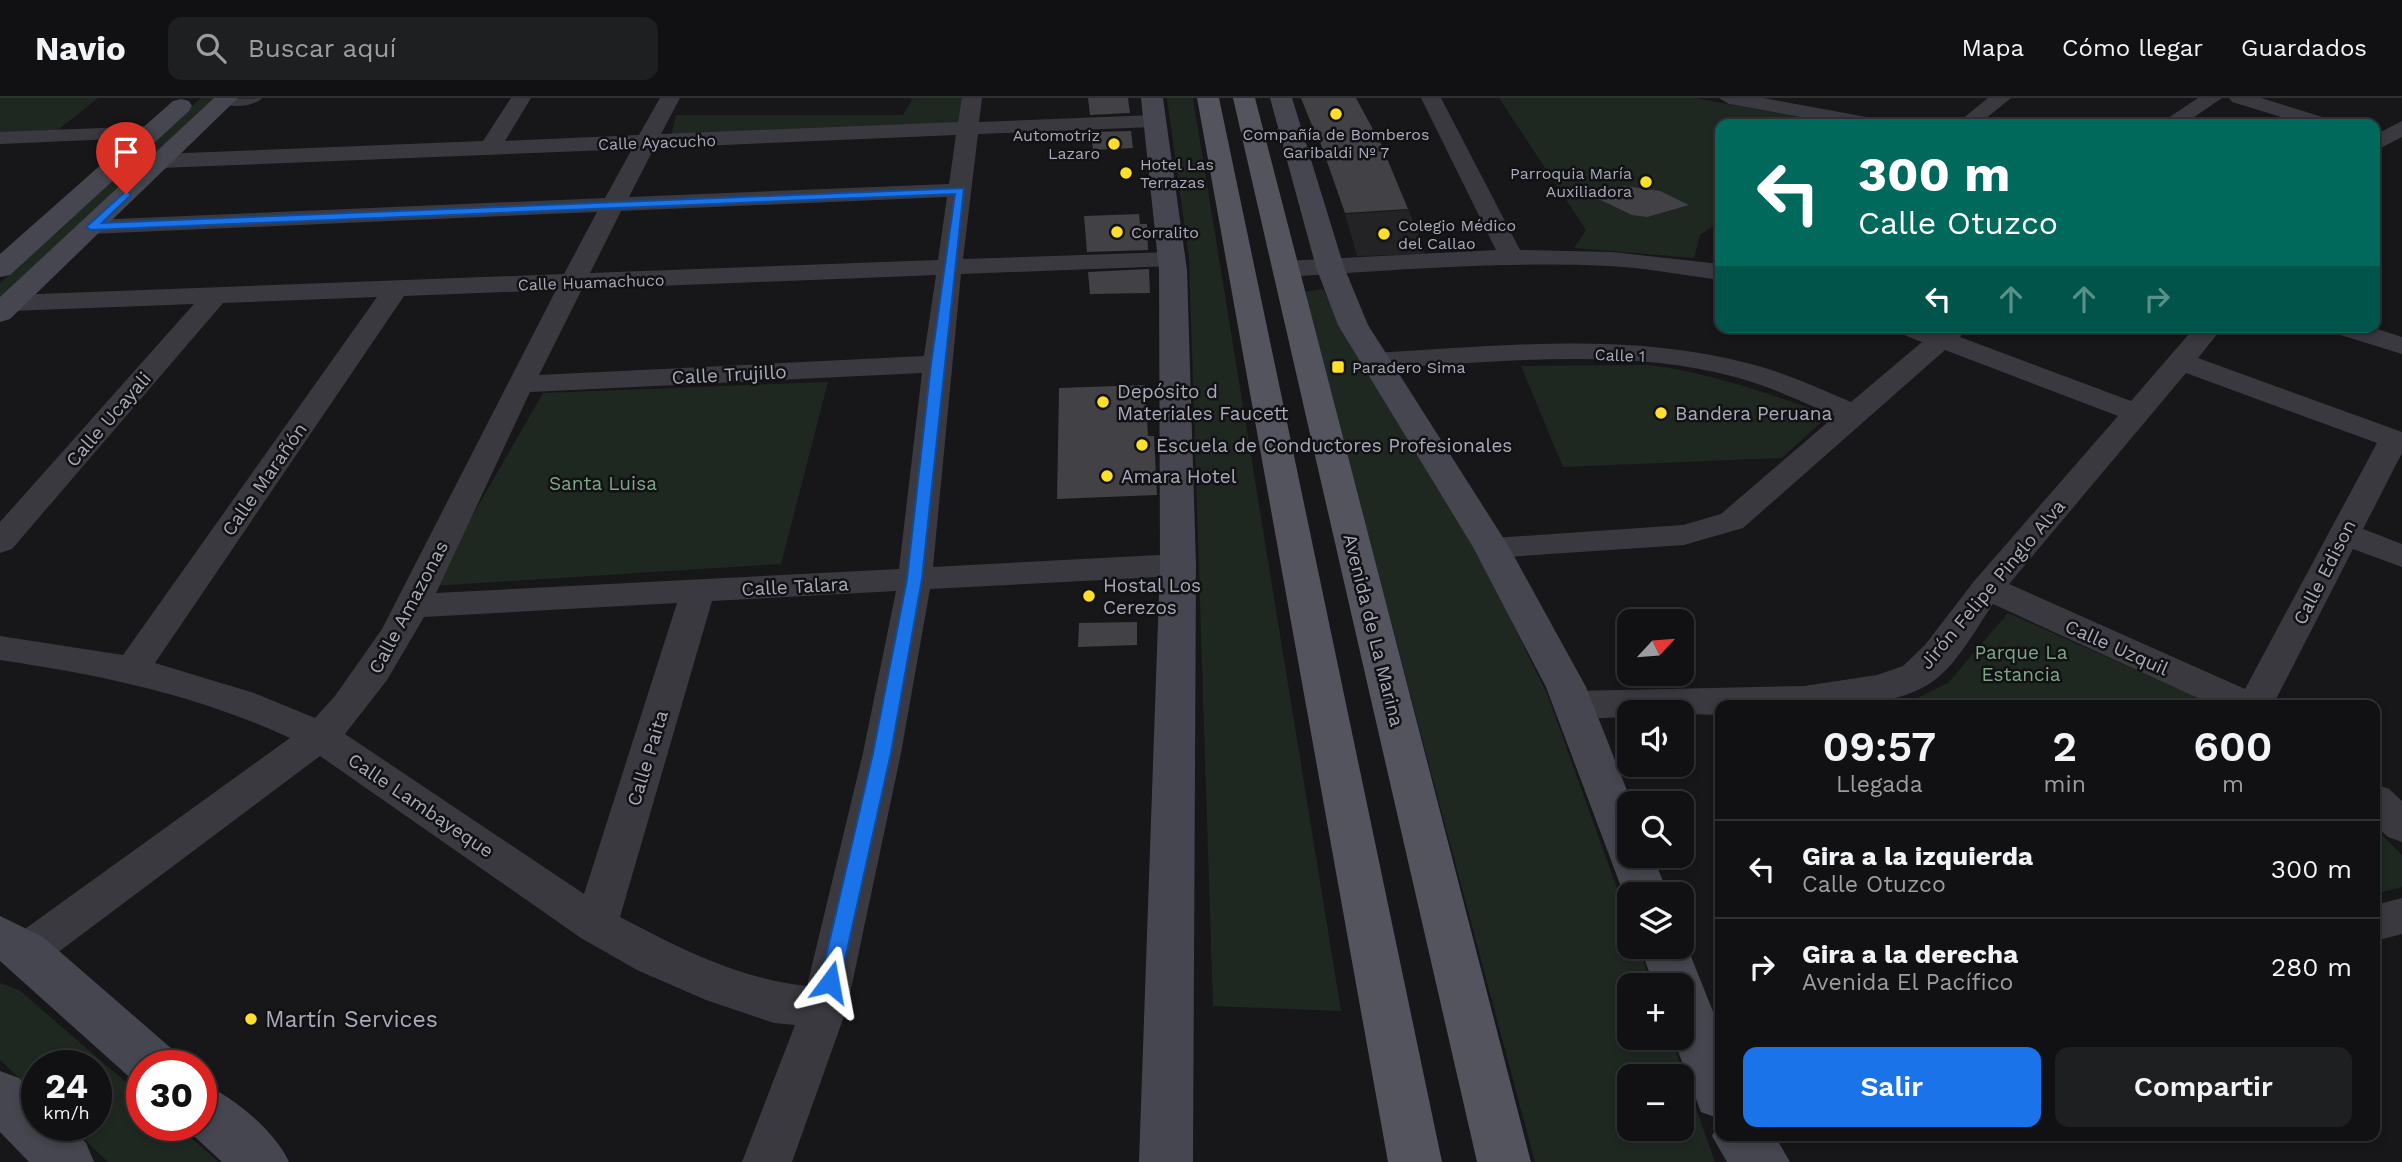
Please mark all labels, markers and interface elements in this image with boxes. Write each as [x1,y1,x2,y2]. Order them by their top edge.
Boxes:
search box [168,17,658,80]
text: Navio [35,29,126,68]
icon: search [192,29,230,67]
text: Buscar aquí [248,33,397,63]
text: Mapa [1962,34,2024,62]
text: Cómo llegar [2062,34,2203,62]
text: Guardados [2241,34,2367,62]
marker: Compañía de Bomberos Garibaldi Nº 7 [1328,106,1344,122]
pin [96,122,156,194]
place label: Compañía de Bomberos Garibaldi Nº 7 [1243,125,1429,162]
place label: Automotriz Lazaro [1013,126,1100,163]
street label: Calle Ayacucho [598,131,716,154]
icon: arrive [107,133,145,171]
marker: Automotriz Lazaro [1106,136,1122,152]
text: 300 m [1858,145,2010,203]
icon: left [1743,147,1834,238]
place label: Hotel Las Terrazas [1140,155,1214,192]
place label: Parroquia María Auxiliadora [1510,164,1632,201]
marker: Hotel Las Terrazas [1118,165,1134,181]
marker: Parroquia María Auxiliadora [1638,174,1654,190]
text: Calle Otuzco [1858,204,2058,242]
place label: Colegio Médico del Callao [1398,216,1516,253]
place label: Corralito [1131,223,1199,242]
marker: Corralito [1109,224,1125,240]
marker: Colegio Médico del Callao [1376,226,1392,242]
street label: Calle Huamachuco [517,270,665,295]
icon: left [1919,280,1957,318]
icon: ahead [1992,280,2030,318]
icon: ahead [2065,280,2103,318]
icon: right [2138,280,2176,318]
street label: Calle 1 [1594,345,1646,366]
place label: Paradero Sima [1352,358,1466,377]
marker: Paradero Sima [1330,359,1346,375]
street label: Calle Trujillo [671,360,787,389]
street label: Calle Ucayali [61,367,156,471]
place label: Depósito d Materiales Faucett [1117,380,1288,425]
marker: Depósito d Materiales Faucett [1095,394,1111,410]
place label: Bandera Peruana [1675,402,1832,425]
marker: Bandera Peruana [1653,405,1669,421]
street label: Calle Marañón [217,418,312,540]
place label: Escuela de Conductores Profesionales [1156,434,1512,457]
marker: Escuela de Conductores Profesionales [1134,437,1150,453]
place label: Amara Hotel [1121,465,1237,488]
marker: Amara Hotel [1099,468,1115,484]
park label: Santa Luisa [549,472,657,495]
street label: Jirón Felipe Pinglo Alva [1915,495,2070,674]
street label: Calle Edison [2288,516,2361,629]
street label: Avenida de La Marina [1338,531,1409,729]
street label: Calle Amazonas [364,537,453,678]
street label: Calle Talara [741,572,850,601]
place label: Hostal Los Cerezos [1103,574,1201,619]
marker: Hostal Los Cerezos [1081,588,1097,604]
north arrow [1617,609,1694,686]
map controls [1617,609,1694,1141]
street label: Calle Uzquil [2062,614,2172,681]
park label: Parque La Estancia [1975,641,2068,686]
button: sound [1617,700,1694,777]
street label: Calle Paita [622,707,673,809]
text: 09:57 [1822,722,1936,771]
text: 2 [2052,722,2077,771]
text: 600 [2193,722,2273,771]
street label: Calle Lambayeque [344,748,498,863]
text: Llegada [1836,771,1923,798]
text: min [2044,771,2086,798]
text: m [2222,771,2244,798]
button: search [1617,791,1694,868]
text: Gira a la izquierda [1802,841,2033,871]
icon: left [1743,850,1781,888]
text: 300 m [2271,854,2352,884]
text: Calle Otuzco [1802,871,1946,898]
button: layers [1617,882,1694,959]
text: Gira a la derecha [1802,939,2018,969]
position arrow [793,945,867,1019]
icon: right [1743,948,1781,986]
text: 280 m [2271,952,2352,982]
text: Avenida El Pacífico [1802,969,2013,996]
button: + [1617,973,1694,1050]
place label: Martín Services [265,1006,438,1033]
marker: Martín Services [243,1011,259,1027]
button: Salir [1743,1047,2041,1127]
button: Compartir [2055,1047,2352,1127]
speed limit sign: 30 [126,1050,217,1141]
button: − [1617,1064,1694,1141]
text: 24 [45,1065,88,1107]
text: km/h [43,1102,90,1123]

